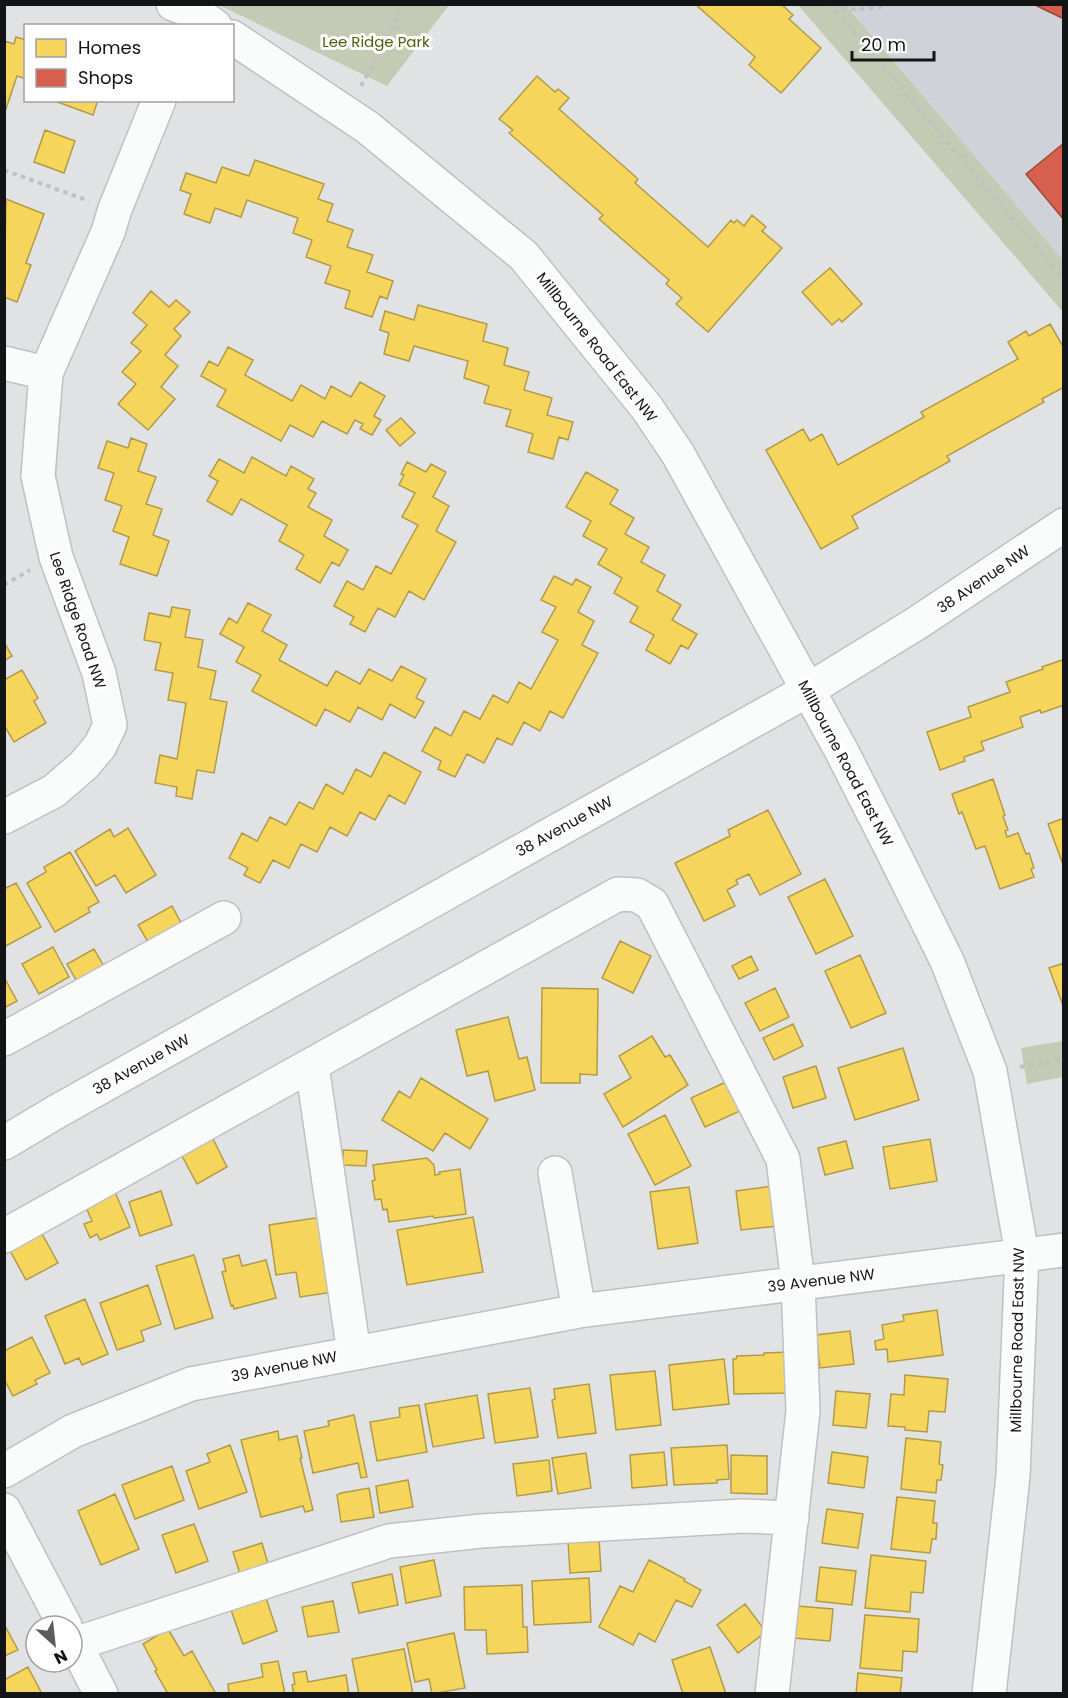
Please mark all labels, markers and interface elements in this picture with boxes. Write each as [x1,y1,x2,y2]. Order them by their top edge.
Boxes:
legend [24,24,234,102]
scale bar [852,24,934,62]
park label: Lee Ridge Park [322,31,430,52]
text: 20 m [861,32,906,57]
text: Homes [78,35,141,60]
text: Shops [78,65,133,90]
street label: Millbourne Road East NW [532,268,662,427]
street label: 38 Avenue NW [932,540,1034,618]
street label: Lee Ridge Road NW [45,549,111,692]
street label: Millbourne Road East NW [793,676,899,850]
street label: 38 Avenue NW [512,791,617,861]
street label: 38 Avenue NW [89,1029,194,1099]
street label: Millbourne Road East NW [1005,1247,1029,1433]
street label: 39 Avenue NW [766,1263,876,1297]
street label: 39 Avenue NW [229,1345,339,1387]
north arrow [24,1614,84,1674]
text: N [50,1644,71,1670]

